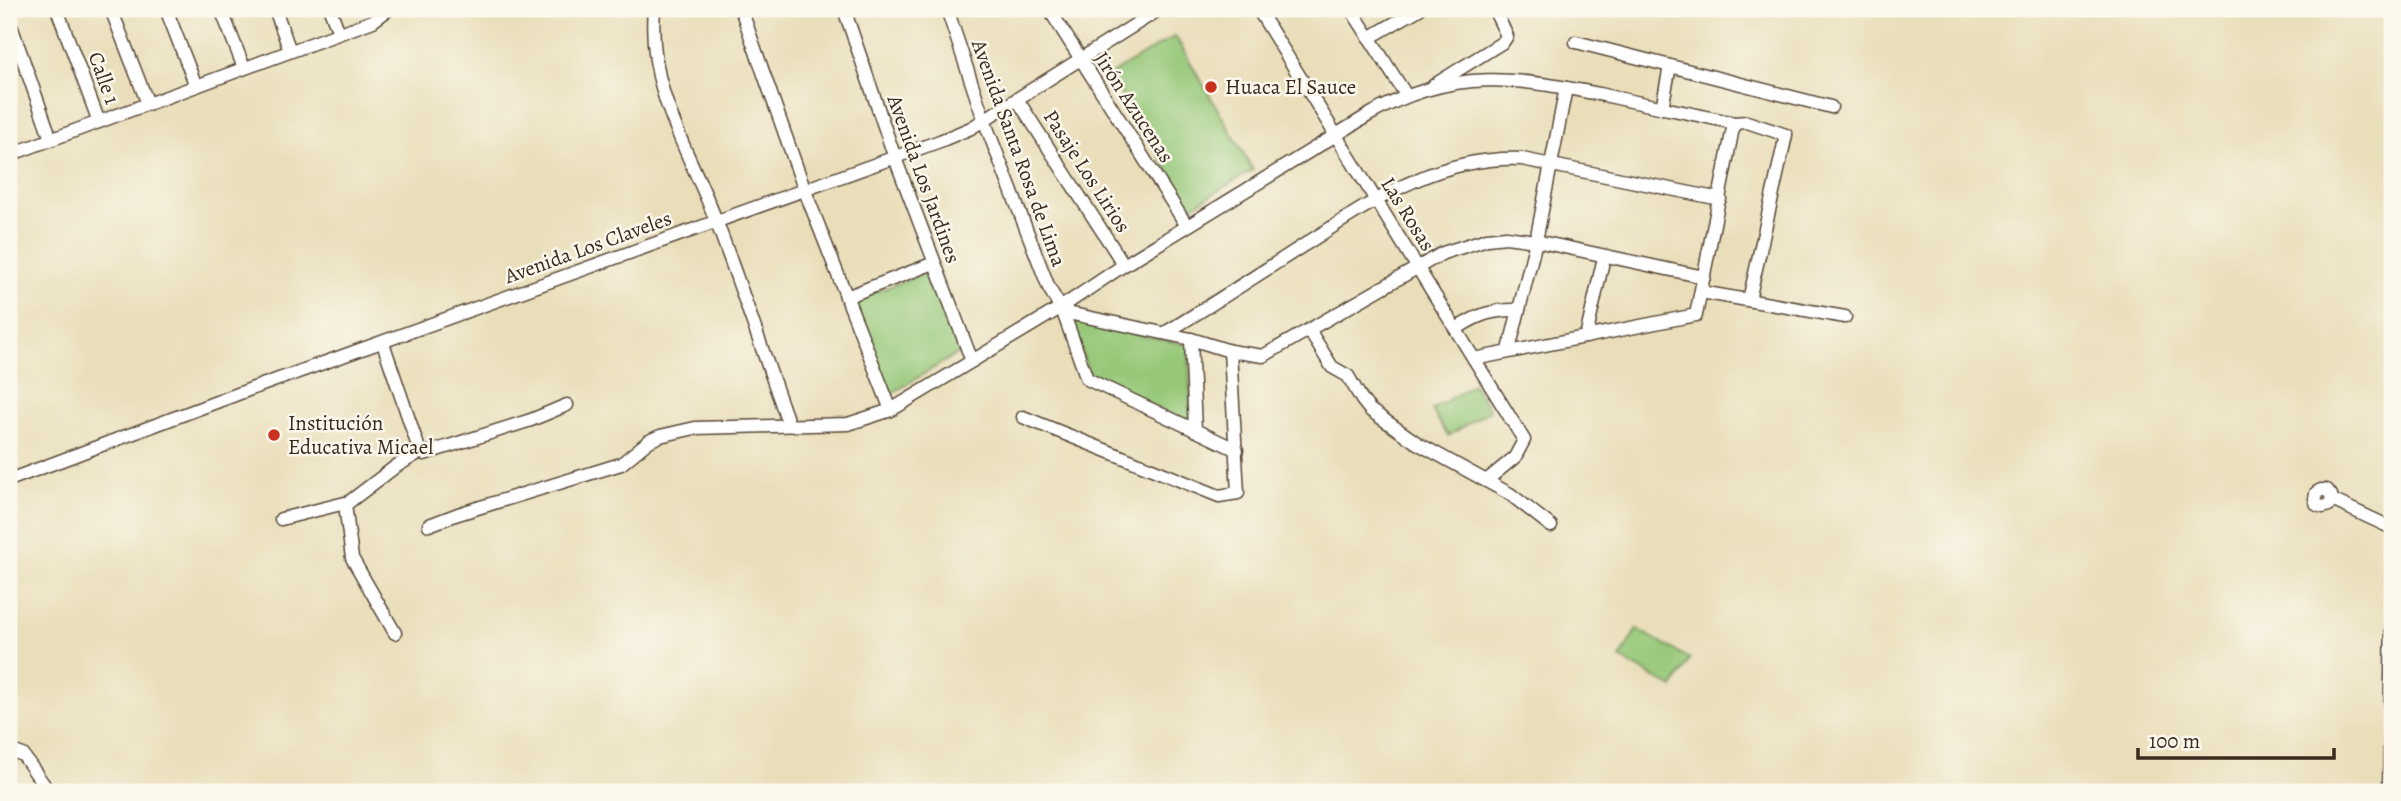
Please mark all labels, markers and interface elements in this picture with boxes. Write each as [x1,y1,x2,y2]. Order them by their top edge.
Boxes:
street label: Avenida Santa Rosa de Lima [965,35,1073,271]
street label: Jirón Azucenas [1088,46,1180,168]
street label: Calle 1 [82,48,126,108]
place label: Huaca El Sauce [1225,73,1356,101]
marker: Huaca El Sauce [1203,79,1219,95]
street label: Avenida Los Jardines [880,90,967,267]
street label: Pasaje Los Lirios [1037,104,1137,238]
street label: Las Rosas [1374,172,1442,256]
street label: Avenida Los Claveles [500,204,675,291]
place label: Institución Educativa Micael [288,409,433,461]
marker: Institución Educativa Micael [266,427,282,443]
scale bar [2138,717,2334,761]
text: 100 m [2149,727,2200,755]

